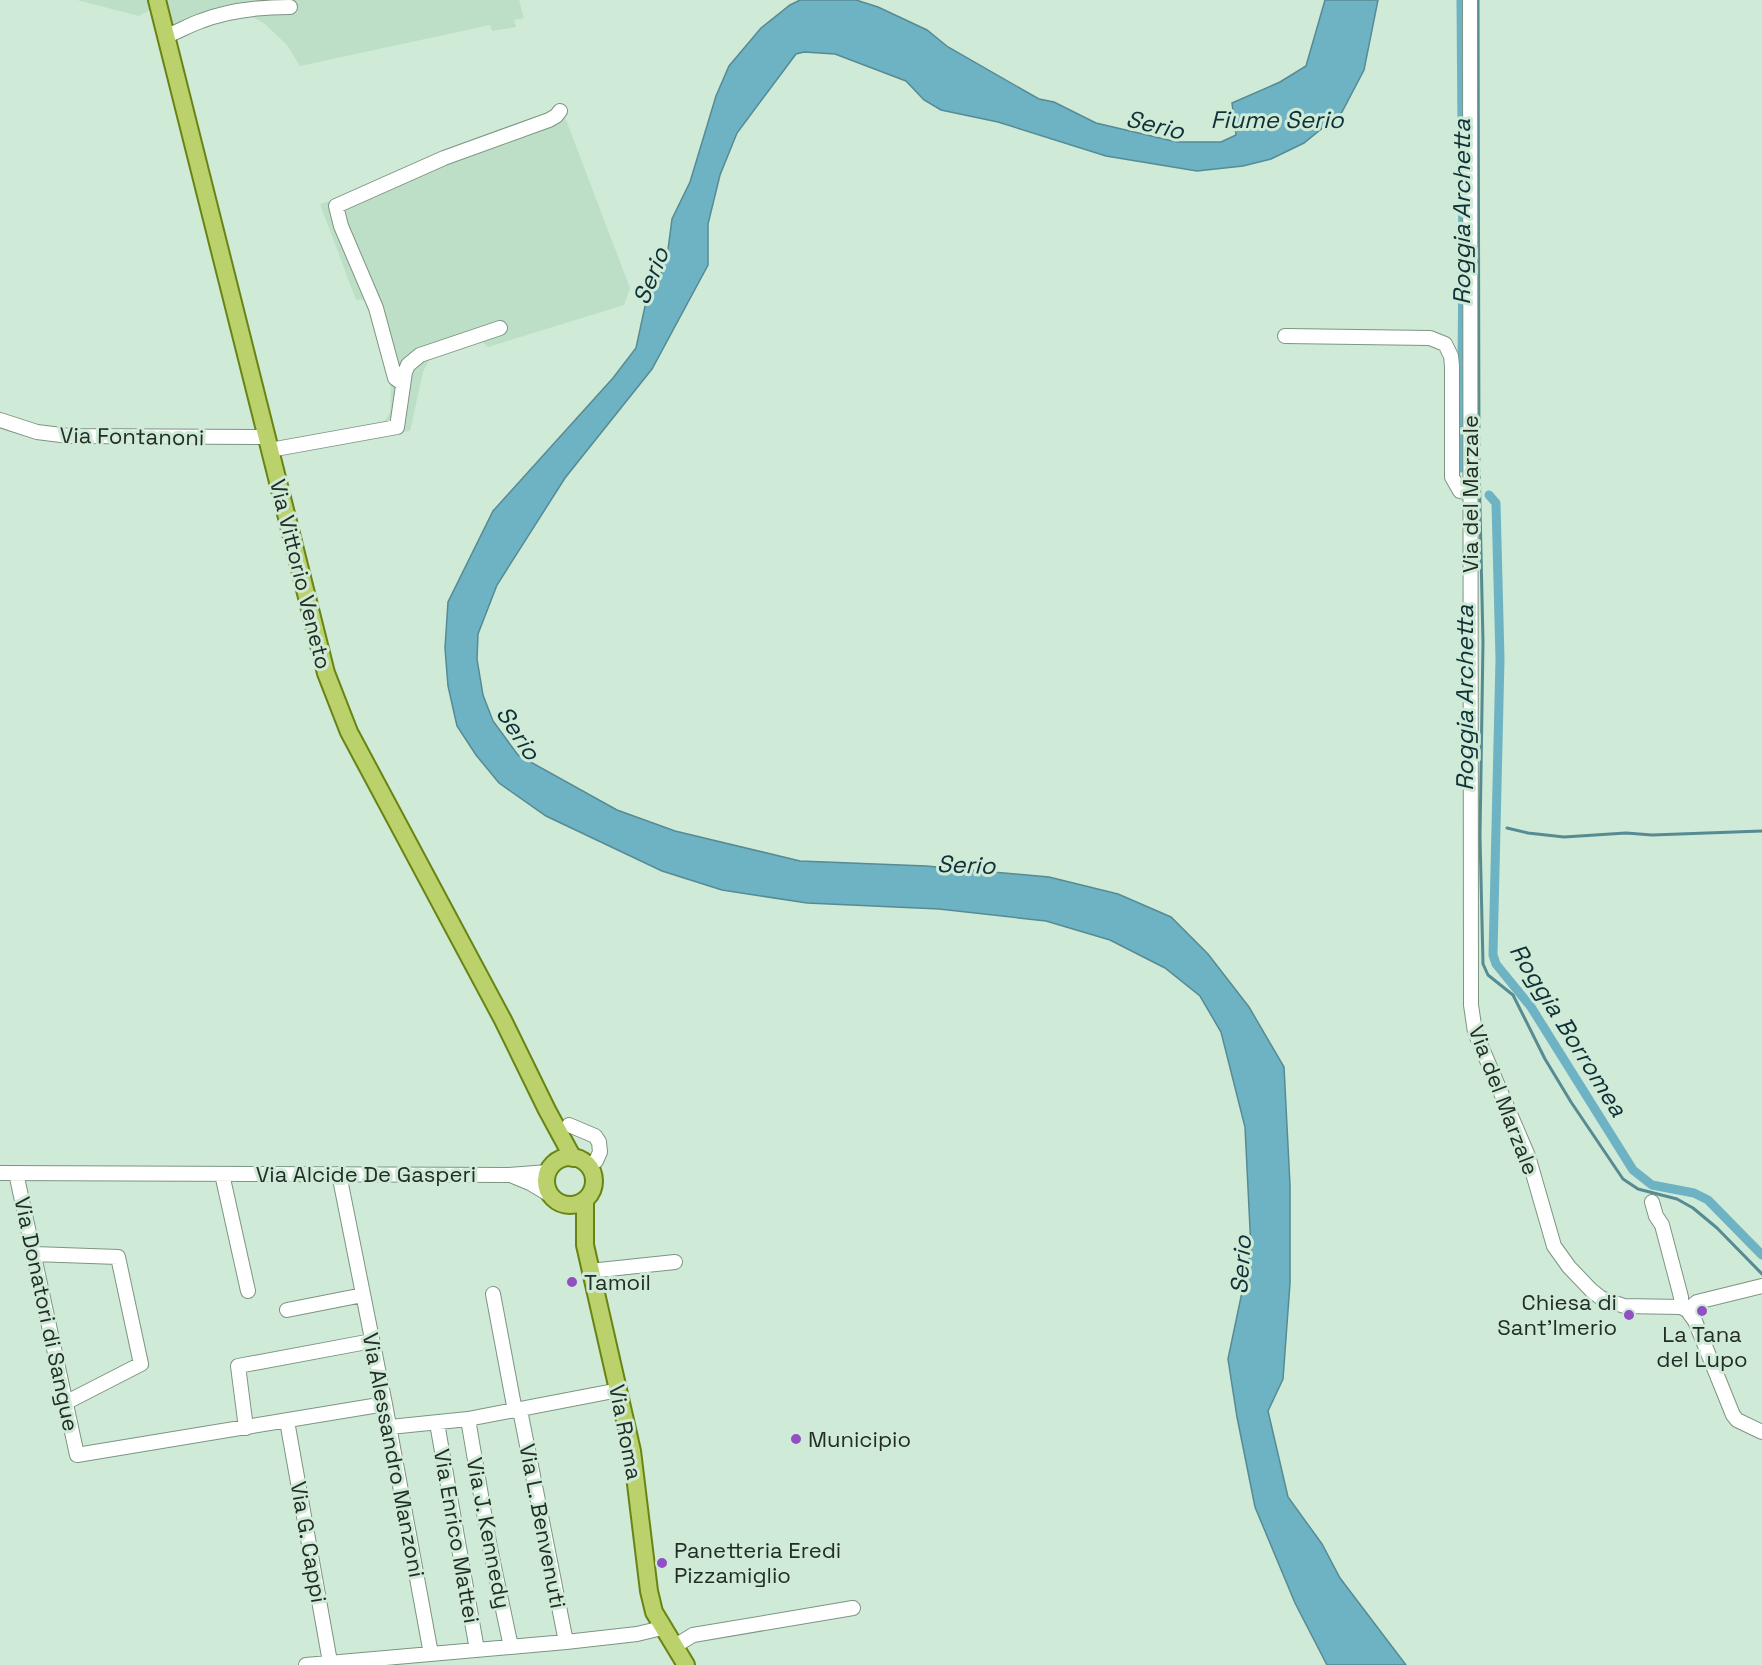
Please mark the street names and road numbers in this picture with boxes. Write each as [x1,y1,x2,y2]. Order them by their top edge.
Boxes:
street label: Via del Marzale [1456,415,1484,573]
street label: Via Fontanoni [60,421,204,451]
street label: Via Vittorio Veneto [264,476,338,672]
street label: Via del Marzale [1463,1021,1545,1179]
street label: Via Alcide De Gasperi [256,1160,476,1188]
street label: Via Donatori di Sangue [8,1194,86,1434]
street label: Via Alessandro Manzoni [357,1330,431,1580]
street label: Via Roma [603,1382,649,1482]
street label: Via L. Benvenuti [513,1441,573,1611]
street label: Via Enrico Mattei [428,1447,486,1625]
street label: Via J. Kennedy [461,1455,517,1611]
street label: Via G. Cappi [285,1479,333,1605]

